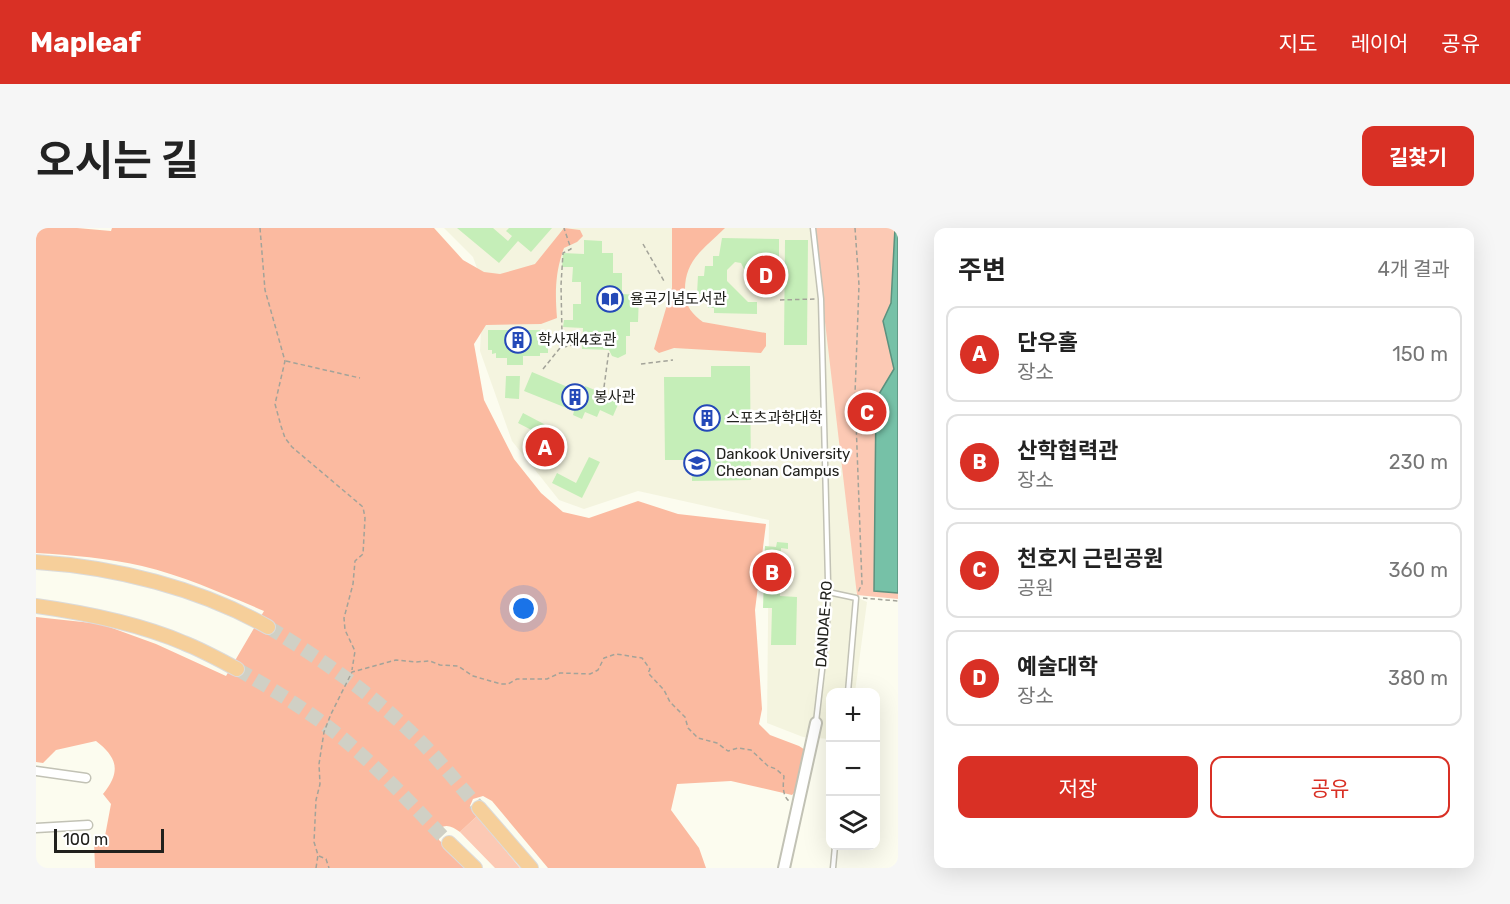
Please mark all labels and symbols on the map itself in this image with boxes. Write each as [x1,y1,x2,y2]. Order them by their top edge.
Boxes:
pin: D [746,252,786,298]
library icon: 율곡기념도서관 [595,284,625,314]
place label: 율곡기념도서관 [630,290,727,308]
building icon: 학사재4호관 [503,325,533,355]
place label: 학사재4호관 [538,331,617,349]
building icon: 봉사관 [560,382,590,412]
place label: 봉사관 [594,388,636,406]
pin: C [848,390,886,435]
building icon: 스포츠과학대학 [692,403,722,433]
place label: 스포츠과학대학 [726,409,823,427]
pin: A [526,424,564,470]
place label: Dankook University Cheonan Campus [716,445,850,480]
school or university icon: Dankook University Cheonan Campus [682,448,712,478]
pin: B [752,550,792,594]
street label: DANDAE-RO [812,580,836,668]
your location [509,594,538,623]
scale bar [54,826,164,854]

